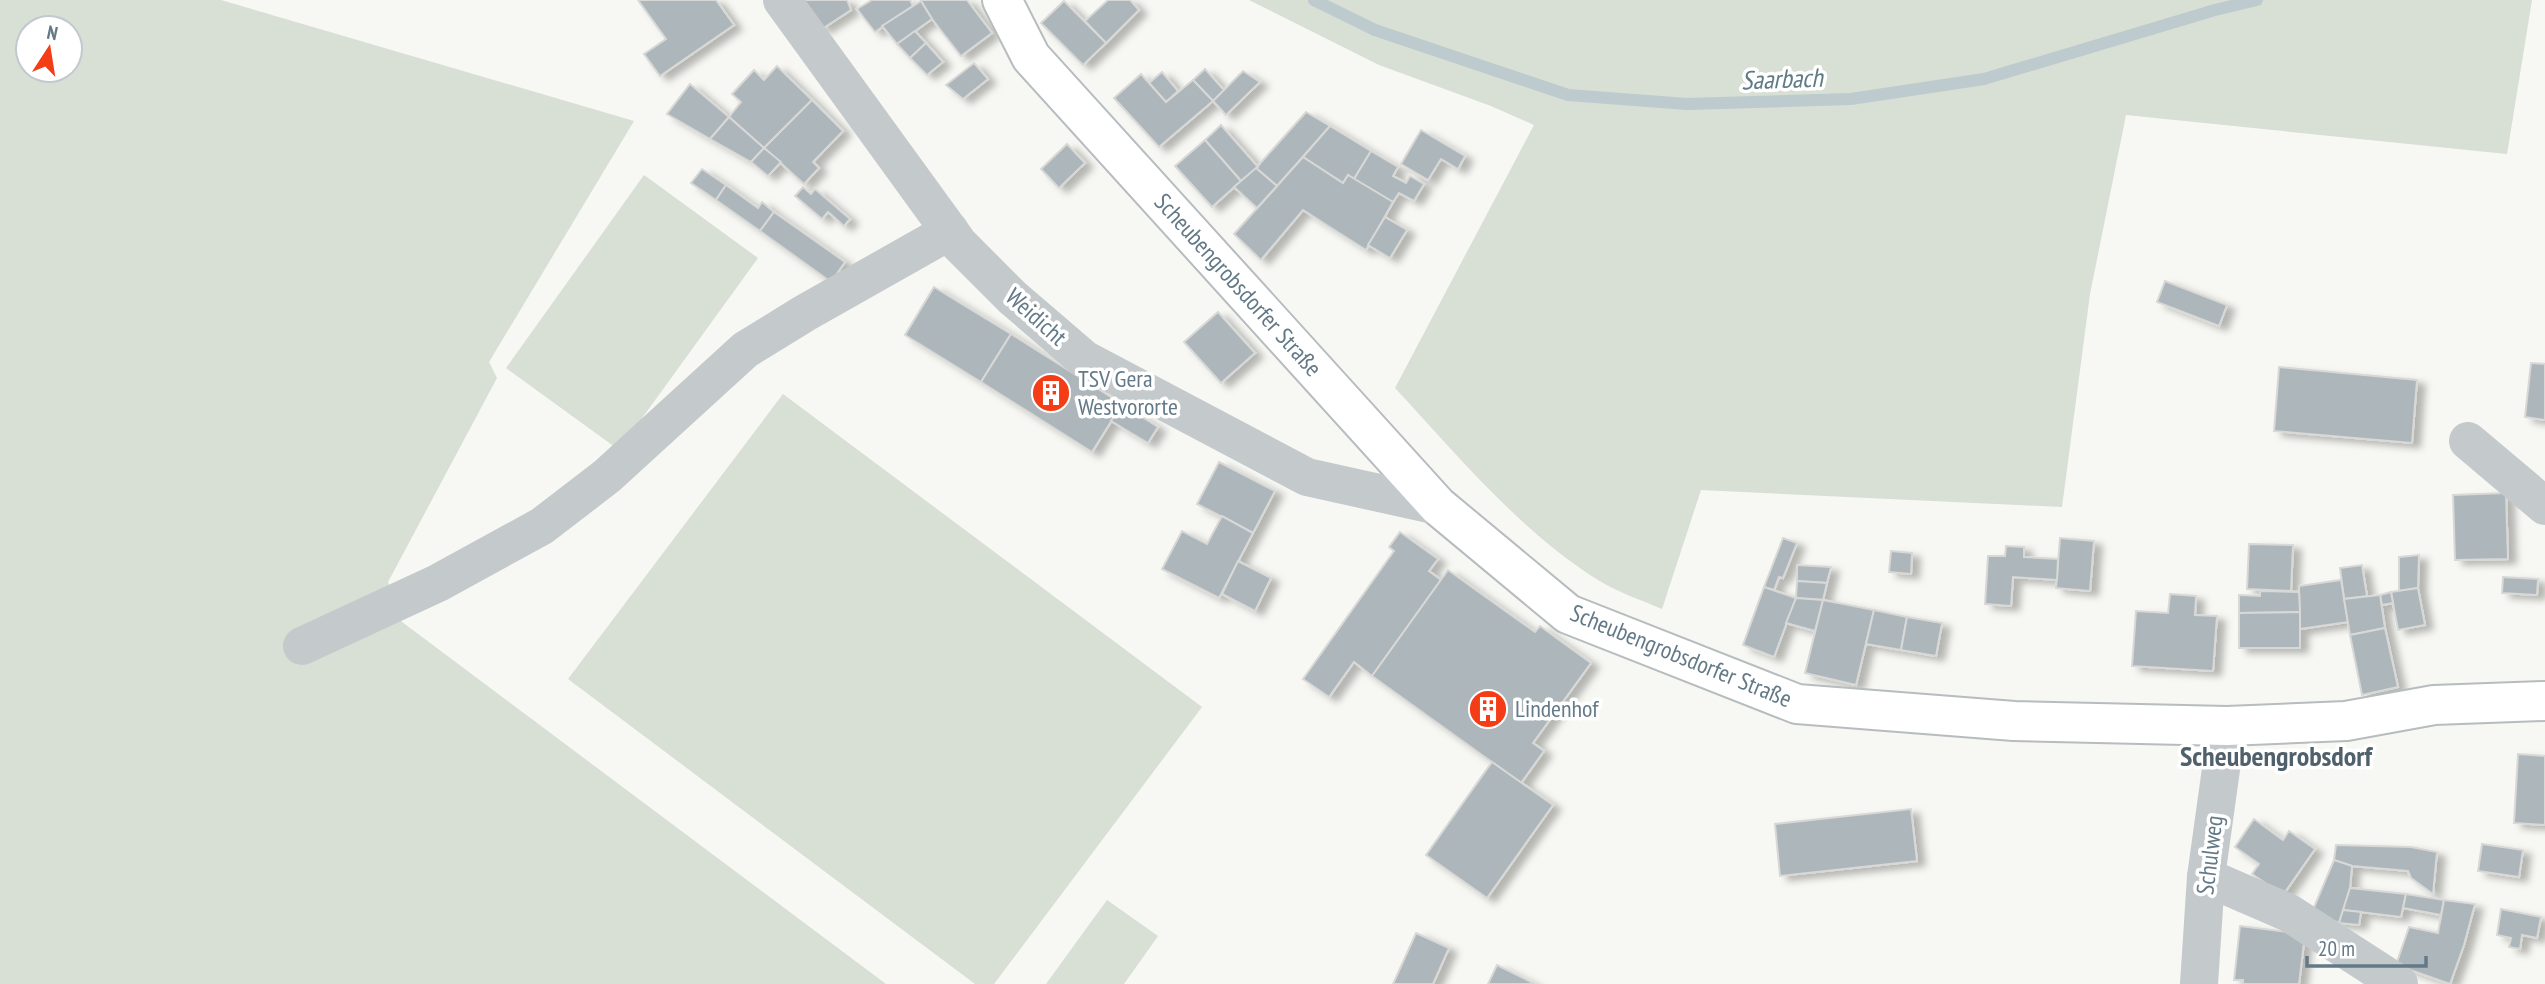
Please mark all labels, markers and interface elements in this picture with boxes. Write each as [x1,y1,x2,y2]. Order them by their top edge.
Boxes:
north arrow [14,14,84,84]
text: N [45,20,60,45]
water label: Saarbach [1741,61,1825,96]
street label: Scheubengrobsdorfer Straße [1148,187,1329,383]
street label: Weidicht [999,281,1074,352]
place label: TSV Gera Westvororte [1078,363,1178,422]
building icon: TSV Gera Westvororte [1030,372,1072,414]
street label: Scheubengrobsdorfer Straße [1566,597,1796,714]
building icon: Lindenhof [1467,688,1509,730]
place label: Lindenhof [1515,693,1599,724]
district label: Scheubengrobsdorf [2180,737,2374,774]
street label: Schulweg [2189,814,2230,896]
scale bar [2307,925,2426,969]
text: 20 m [2318,935,2355,962]

